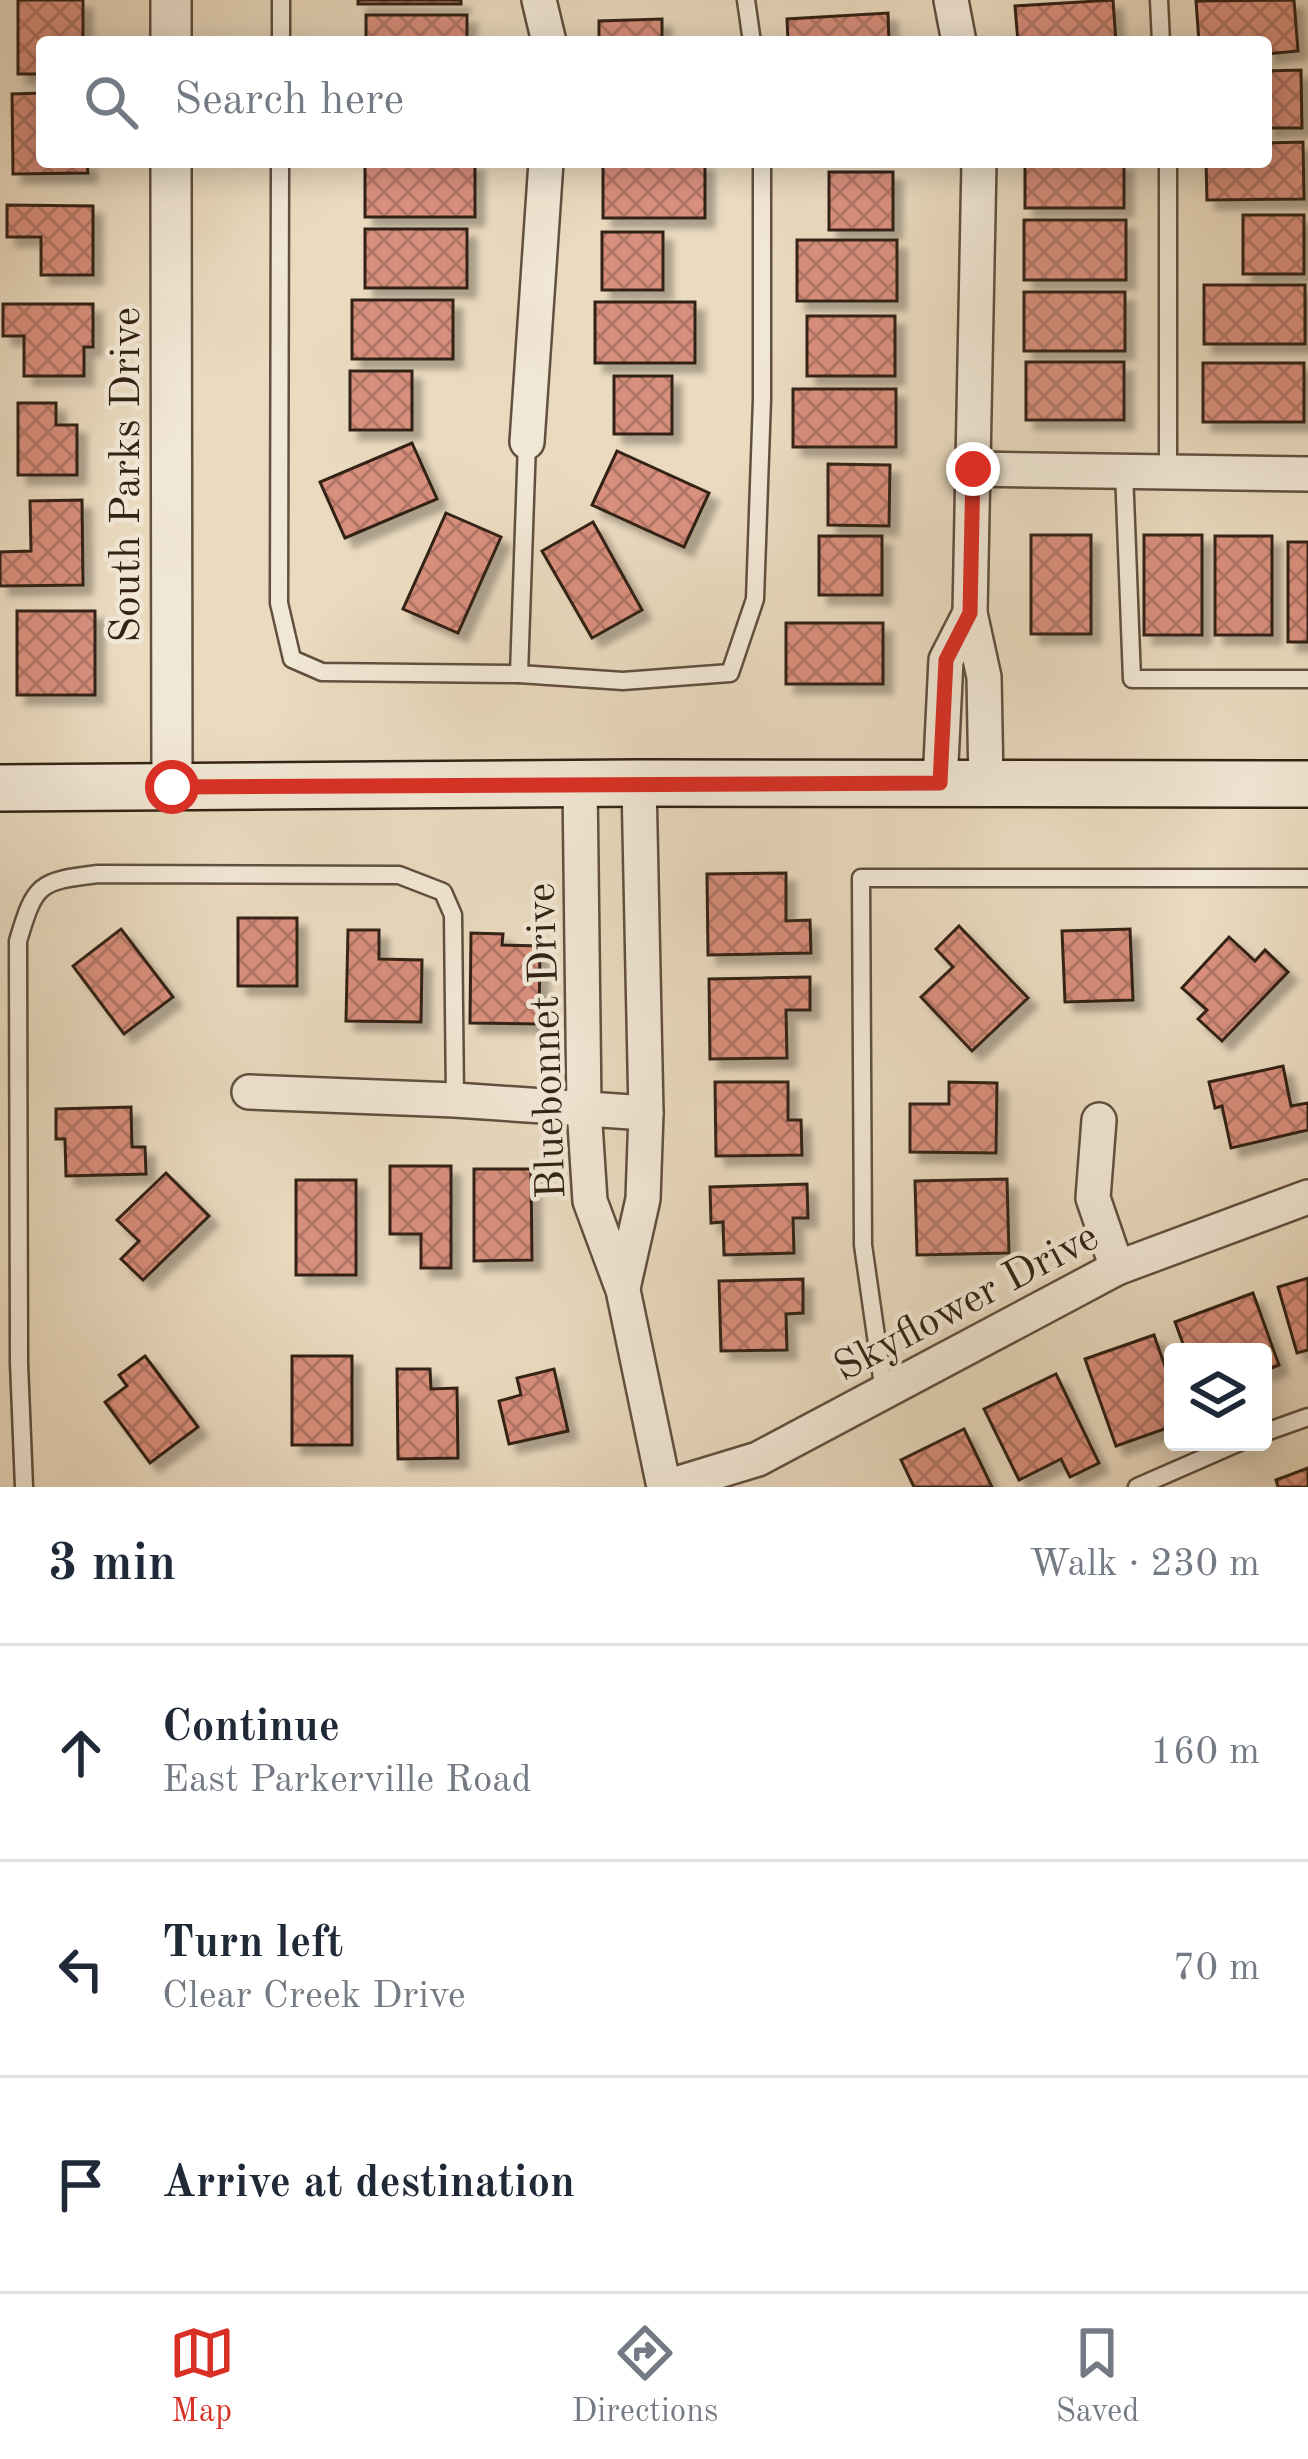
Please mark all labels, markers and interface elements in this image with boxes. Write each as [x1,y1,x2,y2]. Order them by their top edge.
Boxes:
search box [36,36,1272,168]
icon: search [78,69,144,135]
text: Search here [174,79,404,124]
street label: South Parks Drive [107,307,149,643]
route end [946,442,1000,496]
route start [145,760,199,814]
street label: Bluebonnet Drive [521,882,575,1200]
street label: Skyflower Drive [828,1216,1106,1391]
map controls [1164,1343,1272,1451]
button: layers [1164,1343,1272,1451]
text: 3 min [48,1540,176,1591]
text: Walk · 230 m [1029,1545,1260,1584]
text: Continue [162,1706,340,1751]
icon: ahead [48,1720,114,1786]
text: 160 m [1150,1733,1260,1772]
text: East Parkerville Road [162,1761,532,1800]
text: Turn left [162,1922,343,1967]
icon: left [48,1936,114,2002]
text: 70 m [1173,1949,1260,1988]
text: Clear Creek Drive [162,1977,466,2016]
icon: arrive [48,2152,114,2218]
text: Arrive at destination [162,2162,575,2207]
tab: Map [169,2320,235,2433]
tab: Directions [572,2320,718,2433]
tab: Saved [1055,2320,1139,2433]

